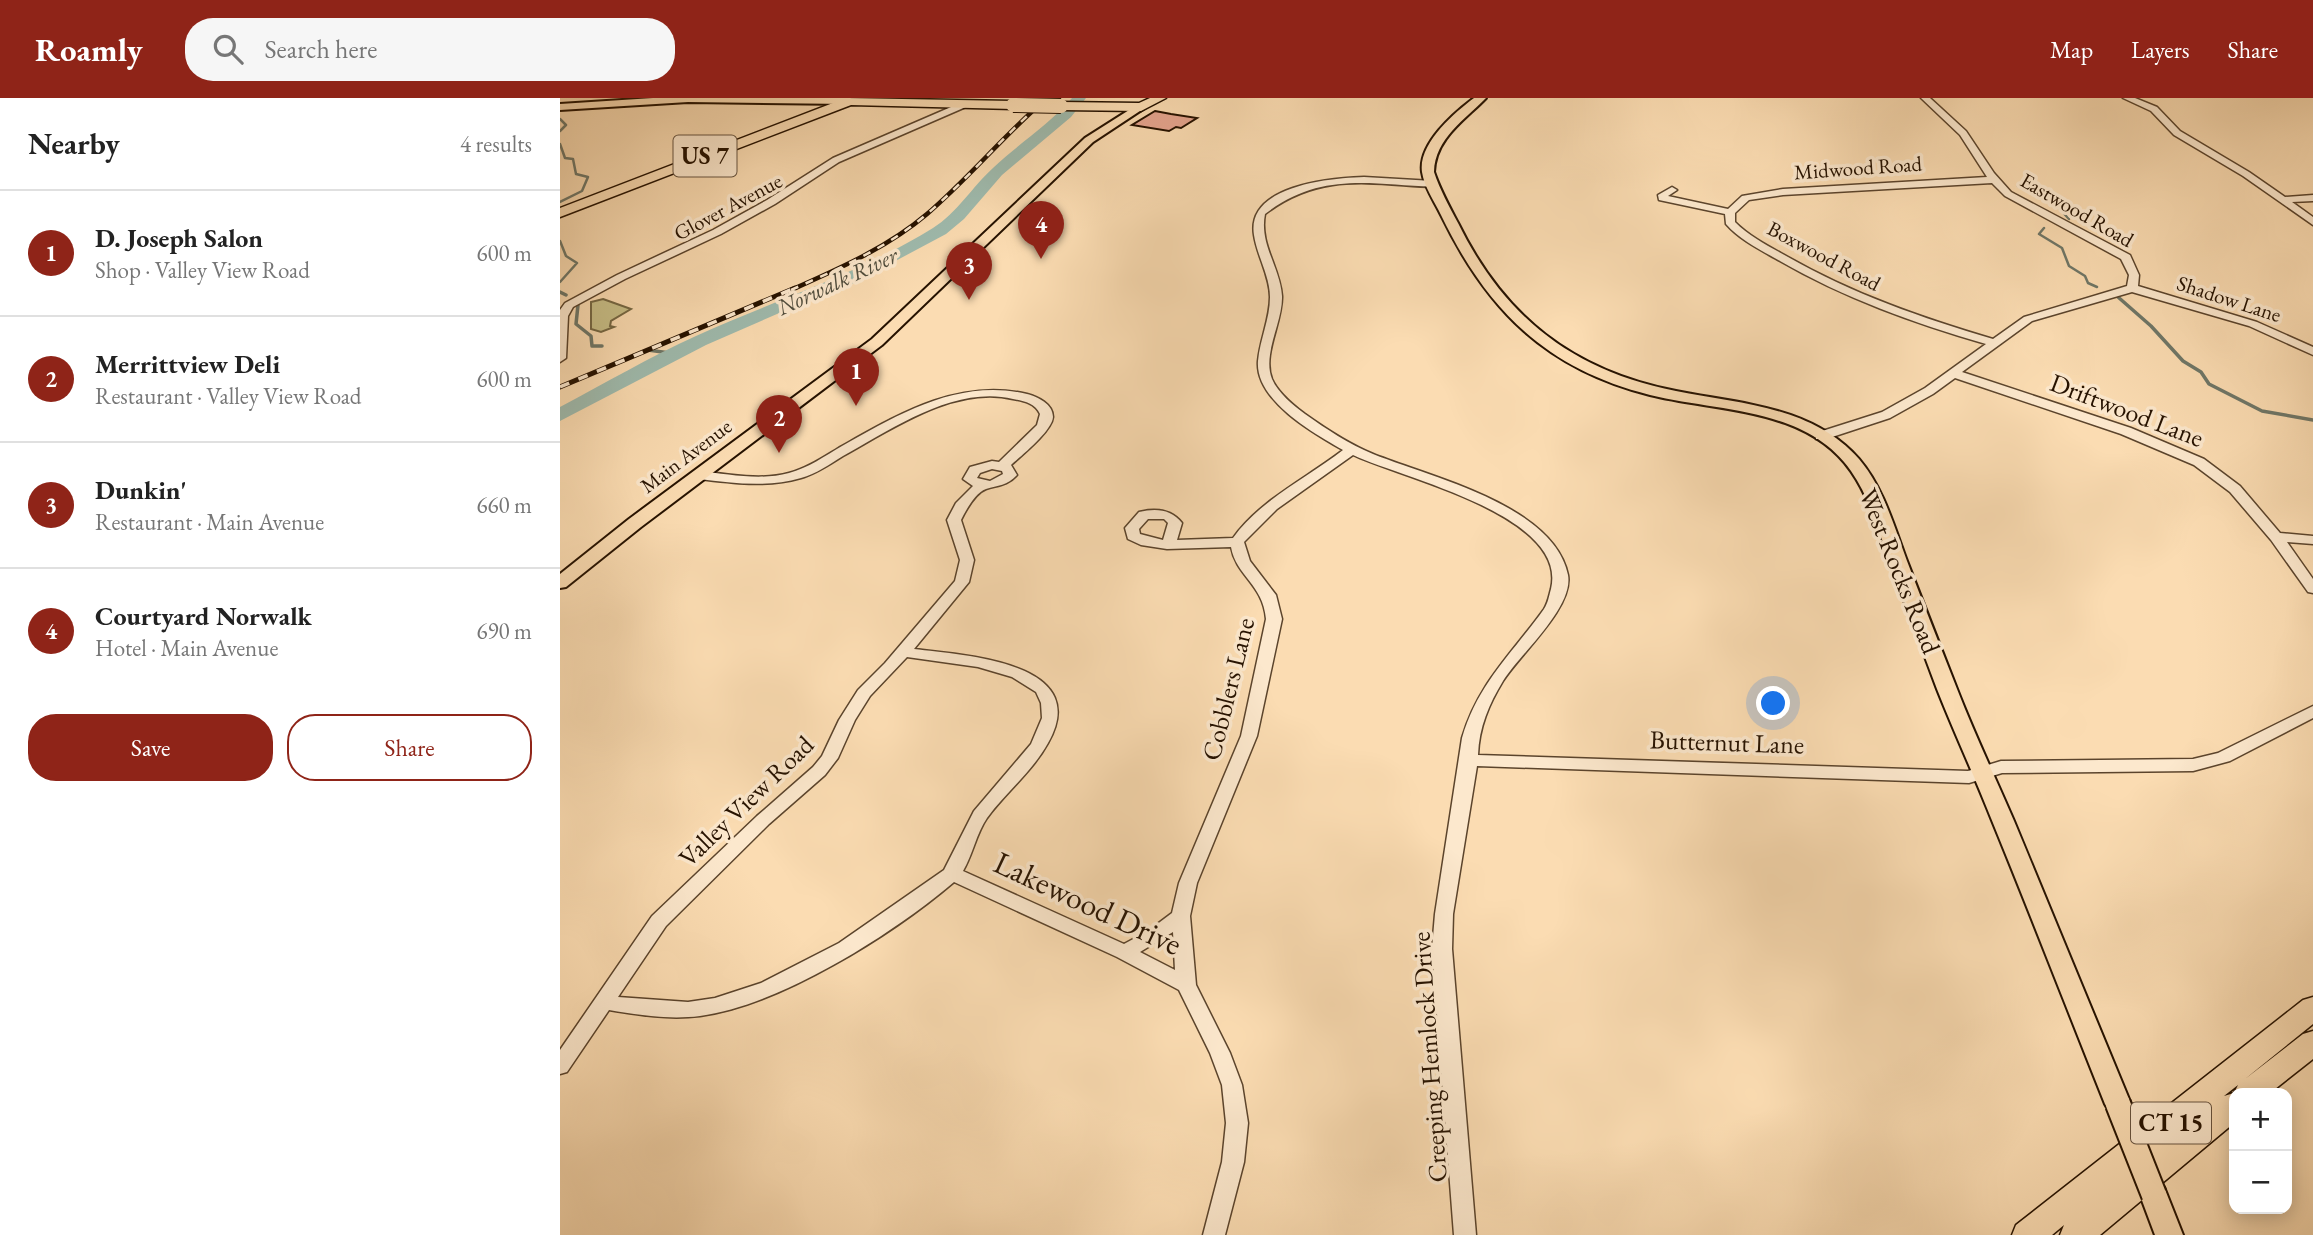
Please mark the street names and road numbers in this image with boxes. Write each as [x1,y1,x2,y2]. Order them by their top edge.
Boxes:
road number: US 7 [674,136,736,176]
street label: Midwood Road [1793,150,1923,185]
street label: Eastwood Road [2016,166,2139,253]
street label: Glover Avenue [669,167,787,246]
street label: Boxwood Road [1763,214,1886,297]
street label: Shadow Lane [2174,269,2285,328]
street label: Driftwood Lane [2045,365,2209,455]
street label: Main Avenue [635,412,737,499]
street label: West Rocks Road [1851,483,1949,659]
street label: Cobblers Lane [1194,614,1262,764]
street label: Butternut Lane [1649,722,1805,762]
street label: Valley View Road [671,727,821,874]
street label: Lakewood Drive [987,841,1189,965]
street label: Creeping Hemlock Drive [1403,930,1455,1184]
road number: CT 15 [2131,1102,2211,1143]

